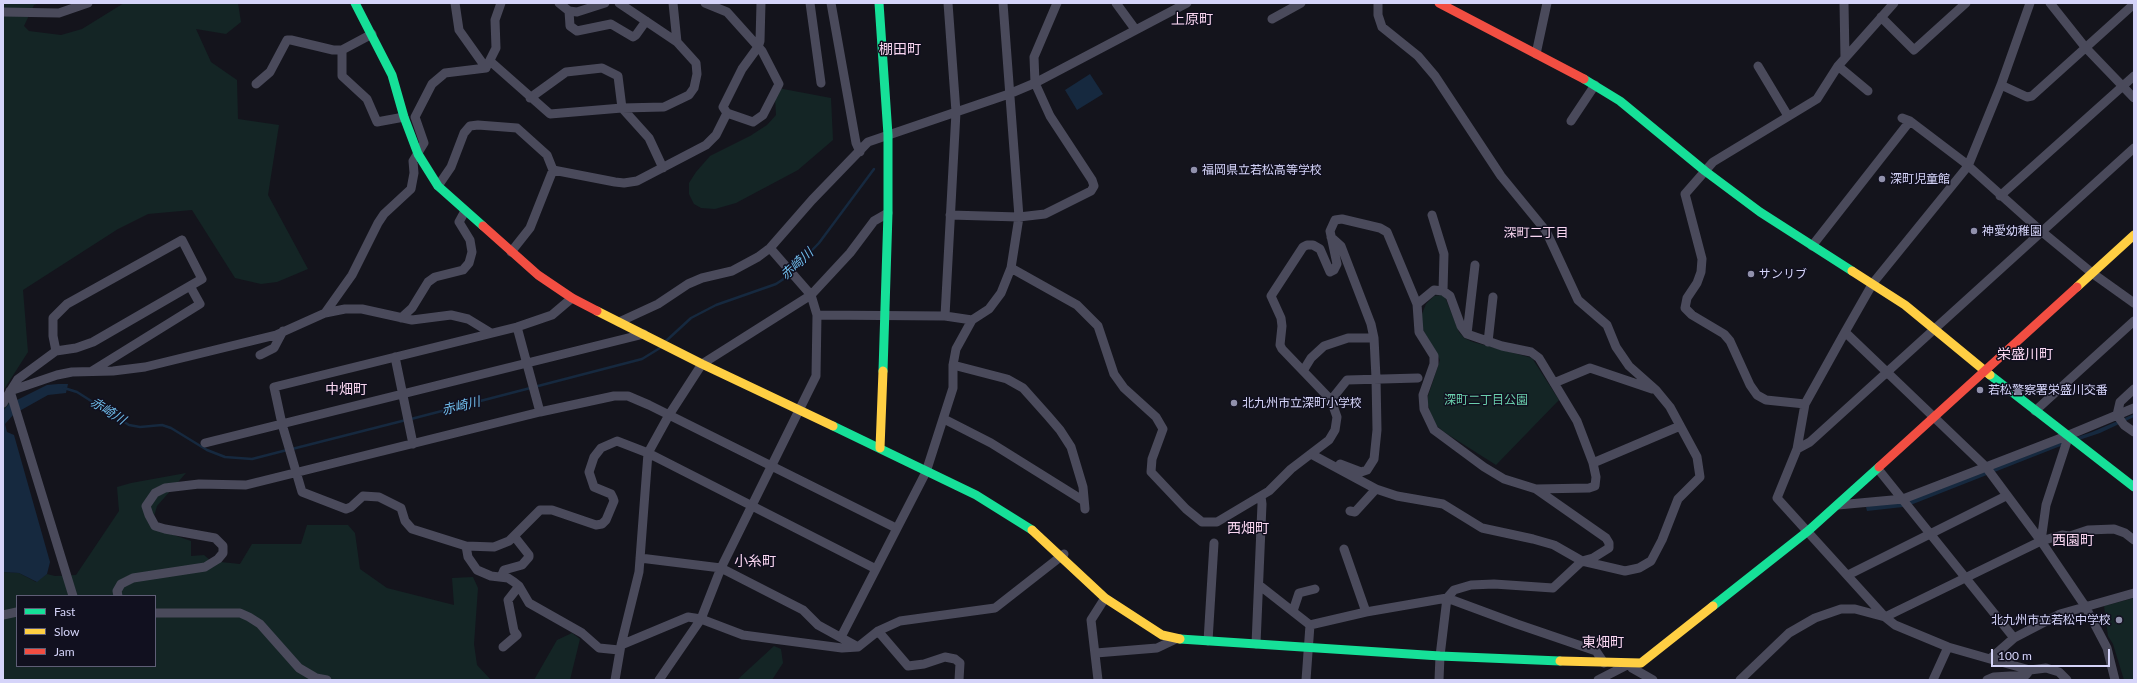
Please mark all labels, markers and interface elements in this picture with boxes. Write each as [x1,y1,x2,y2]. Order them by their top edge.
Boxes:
district label: 上原町 [1171,11,1213,27]
district label: 棚田町 [879,41,921,57]
place label: 福岡県立若松高等学校 [1202,163,1322,177]
marker: 福岡県立若松高等学校 [1189,165,1199,175]
place label: 深町児童館 [1890,172,1950,186]
marker: 深町児童館 [1877,174,1887,184]
place label: 神愛幼稚園 [1982,224,2042,238]
district label: 深町二丁目 [1504,225,1568,241]
marker: 神愛幼稚園 [1969,226,1979,236]
water label: 赤崎川 [777,245,817,283]
place label: サンリブ [1759,267,1807,281]
marker: サンリブ [1746,269,1756,279]
district label: 栄盛川町 [1997,346,2053,362]
district label: 中畑町 [325,381,367,397]
place label: 若松警察署栄盛川交番 [1988,383,2108,397]
marker: 若松警察署栄盛川交番 [1975,385,1985,395]
park label: 深町二丁目公園 [1444,393,1528,407]
water label: 赤崎川 [87,394,129,428]
water label: 赤崎川 [440,394,482,418]
place label: 北九州市立深町小学校 [1242,396,1362,410]
marker: 北九州市立深町小学校 [1229,398,1239,408]
district label: 西畑町 [1227,520,1269,536]
district label: 西園町 [2052,532,2094,548]
district label: 小糸町 [734,553,776,569]
legend [16,595,156,667]
text: Fast [54,604,75,619]
place label: 北九州市立若松中学校 [1991,613,2111,627]
marker: 北九州市立若松中学校 [2114,615,2124,625]
text: Slow [54,624,79,639]
district label: 東畑町 [1582,634,1624,650]
scale bar [1993,641,2112,667]
text: Jam [54,644,75,659]
text: 100 m [1998,648,2032,663]

